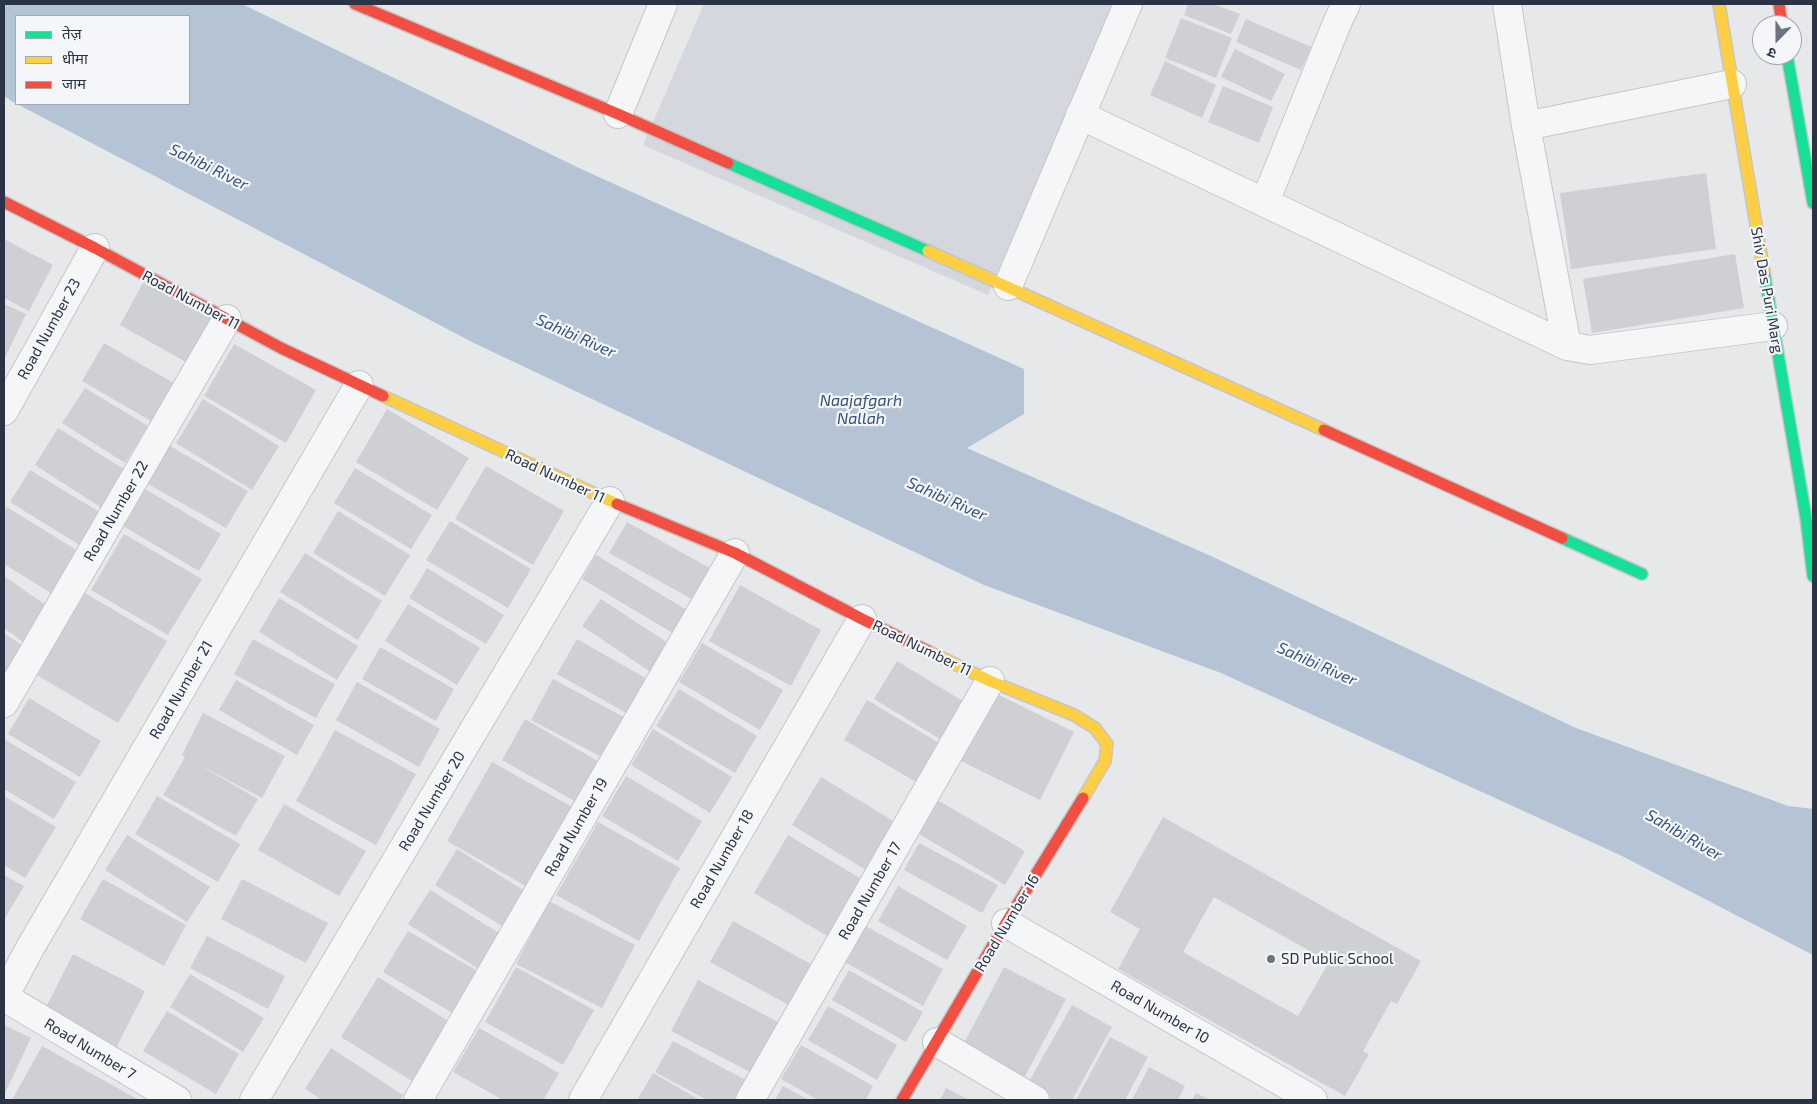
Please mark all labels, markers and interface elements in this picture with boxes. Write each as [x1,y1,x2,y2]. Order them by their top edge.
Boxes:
legend [15,15,190,105]
north arrow [1752,15,1802,65]
text: तेज़ [62,24,82,42]
text: उ [1765,44,1779,63]
text: धीमा [62,49,88,67]
text: जाम [62,74,86,92]
water label: Sahibi River [166,140,252,194]
street label: Shiv Das Puri Marg [1747,226,1787,354]
street label: Road Number 11 [139,267,243,333]
street label: Road Number 23 [14,275,84,383]
water label: Sahibi River [533,310,619,362]
water label: Naajafgarh Nallah [820,391,902,429]
street label: Road Number 11 [502,445,608,507]
street label: Road Number 22 [80,458,152,564]
water label: Sahibi River [904,473,990,525]
street label: Road Number 11 [869,616,975,680]
street label: Road Number 21 [146,638,216,742]
water label: Sahibi River [1274,638,1360,690]
street label: Road Number 20 [395,748,469,854]
street label: Road Number 19 [541,775,611,879]
water label: Sahibi River [1642,805,1726,865]
street label: Road Number 18 [686,806,758,912]
street label: Road Number 17 [835,839,905,943]
street label: Road Number 16 [971,871,1043,975]
place label: SD Public School [1281,950,1393,968]
marker: SD Public School [1265,953,1277,965]
street label: Road Number 10 [1107,976,1213,1048]
street label: Road Number 7 [41,1015,139,1083]

